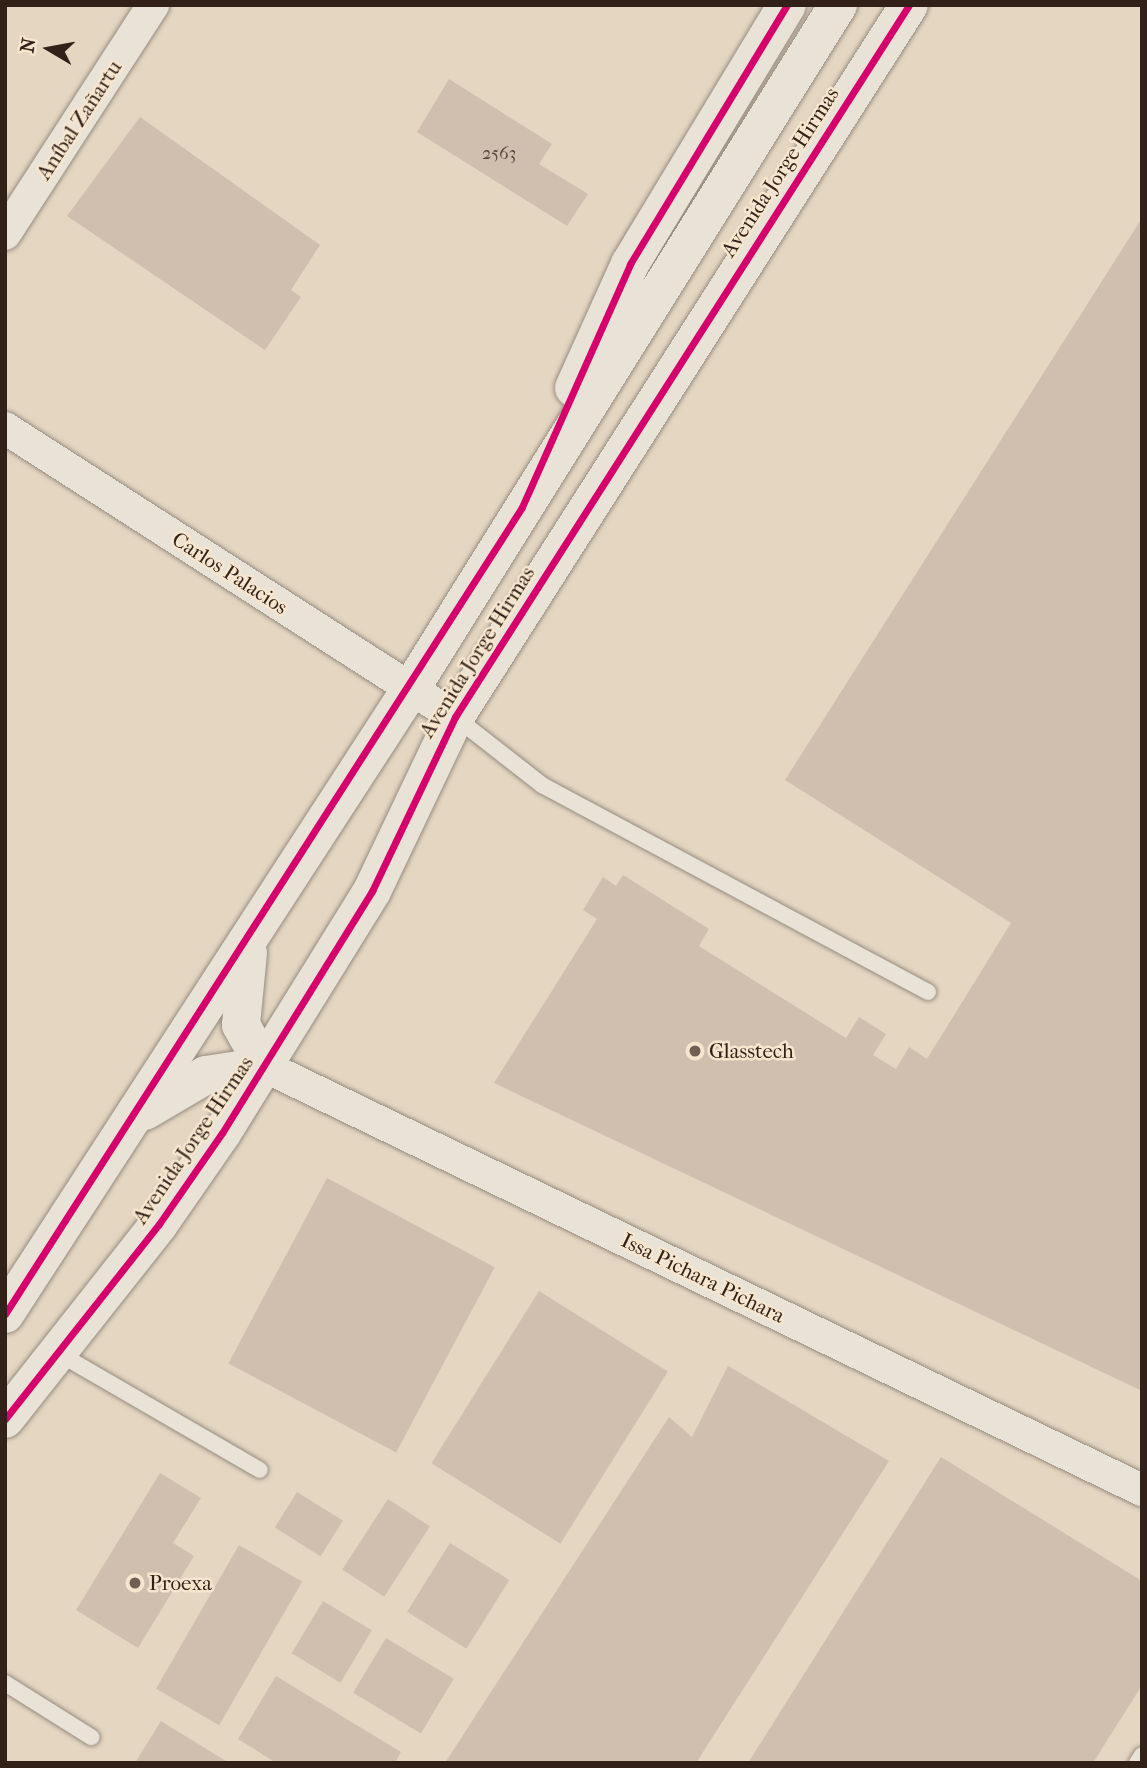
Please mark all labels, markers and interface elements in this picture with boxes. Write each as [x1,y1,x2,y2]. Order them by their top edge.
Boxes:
north arrow [14,14,84,84]
text: N [16,36,40,54]
street label: Aníbal Zañartu [31,56,127,184]
street label: Avenida Jorge Hirmas [716,82,844,262]
house number: 2563 [482,143,516,165]
street label: Carlos Palacios [168,526,292,620]
street label: Avenida Jorge Hirmas [414,562,540,742]
place label: Glasstech [709,1038,794,1064]
marker: Glasstech [687,1043,703,1059]
street label: Avenida Jorge Hirmas [127,1051,259,1229]
street label: Issa Pichara Pichara [617,1228,789,1328]
place label: Proexa [149,1570,212,1596]
marker: Proexa [127,1575,143,1591]

